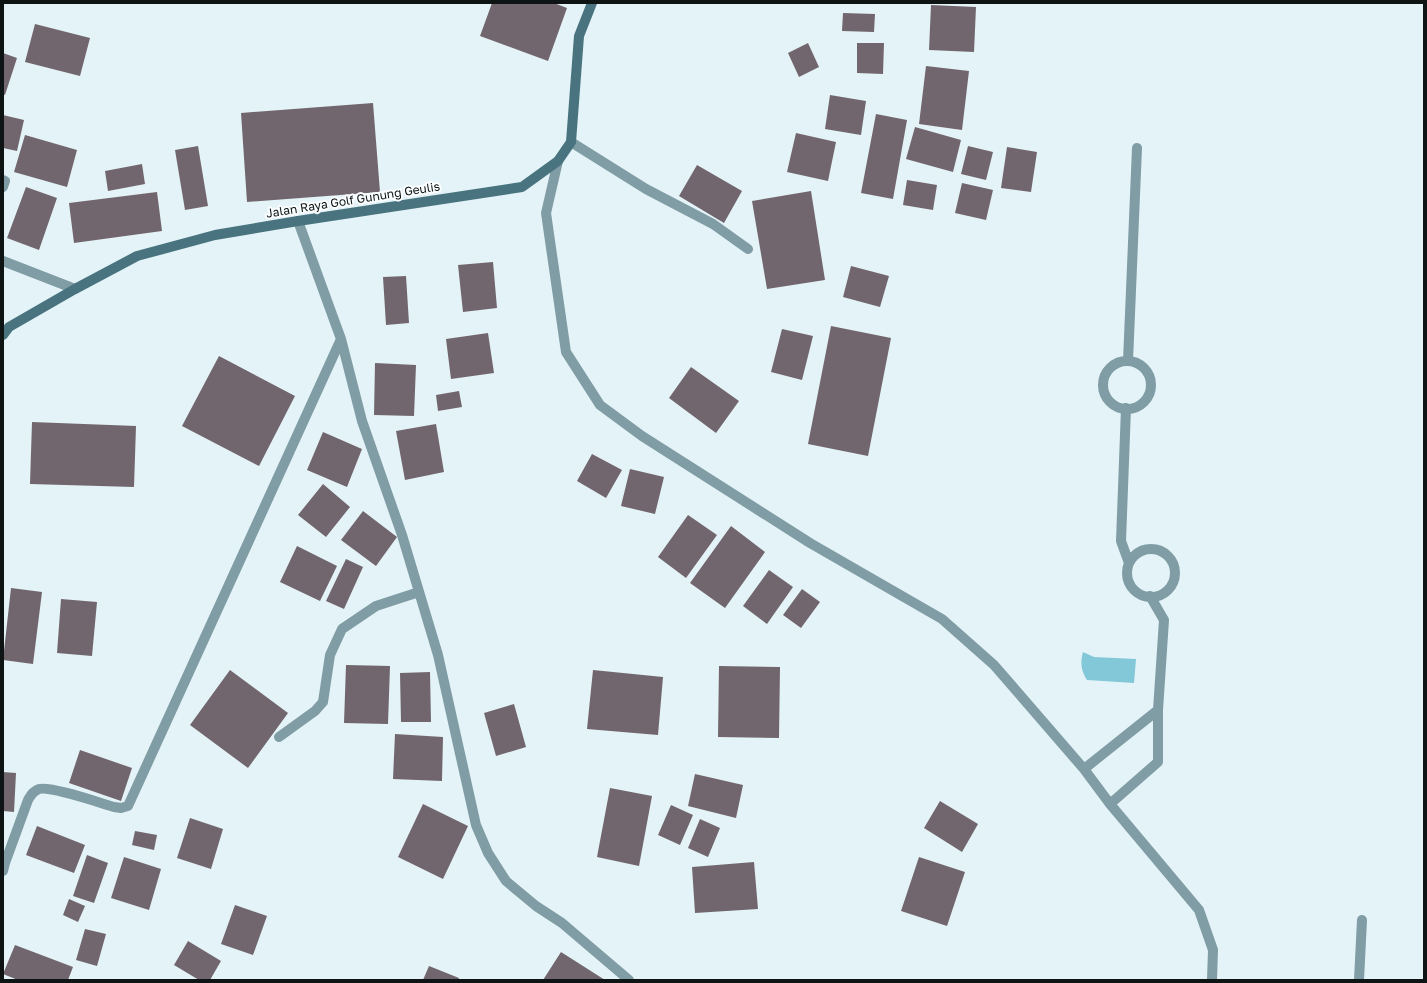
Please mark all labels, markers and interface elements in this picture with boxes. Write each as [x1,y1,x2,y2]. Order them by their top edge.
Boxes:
street label: Jalan Raya Golf Gunung Geulis [265,178,441,221]

